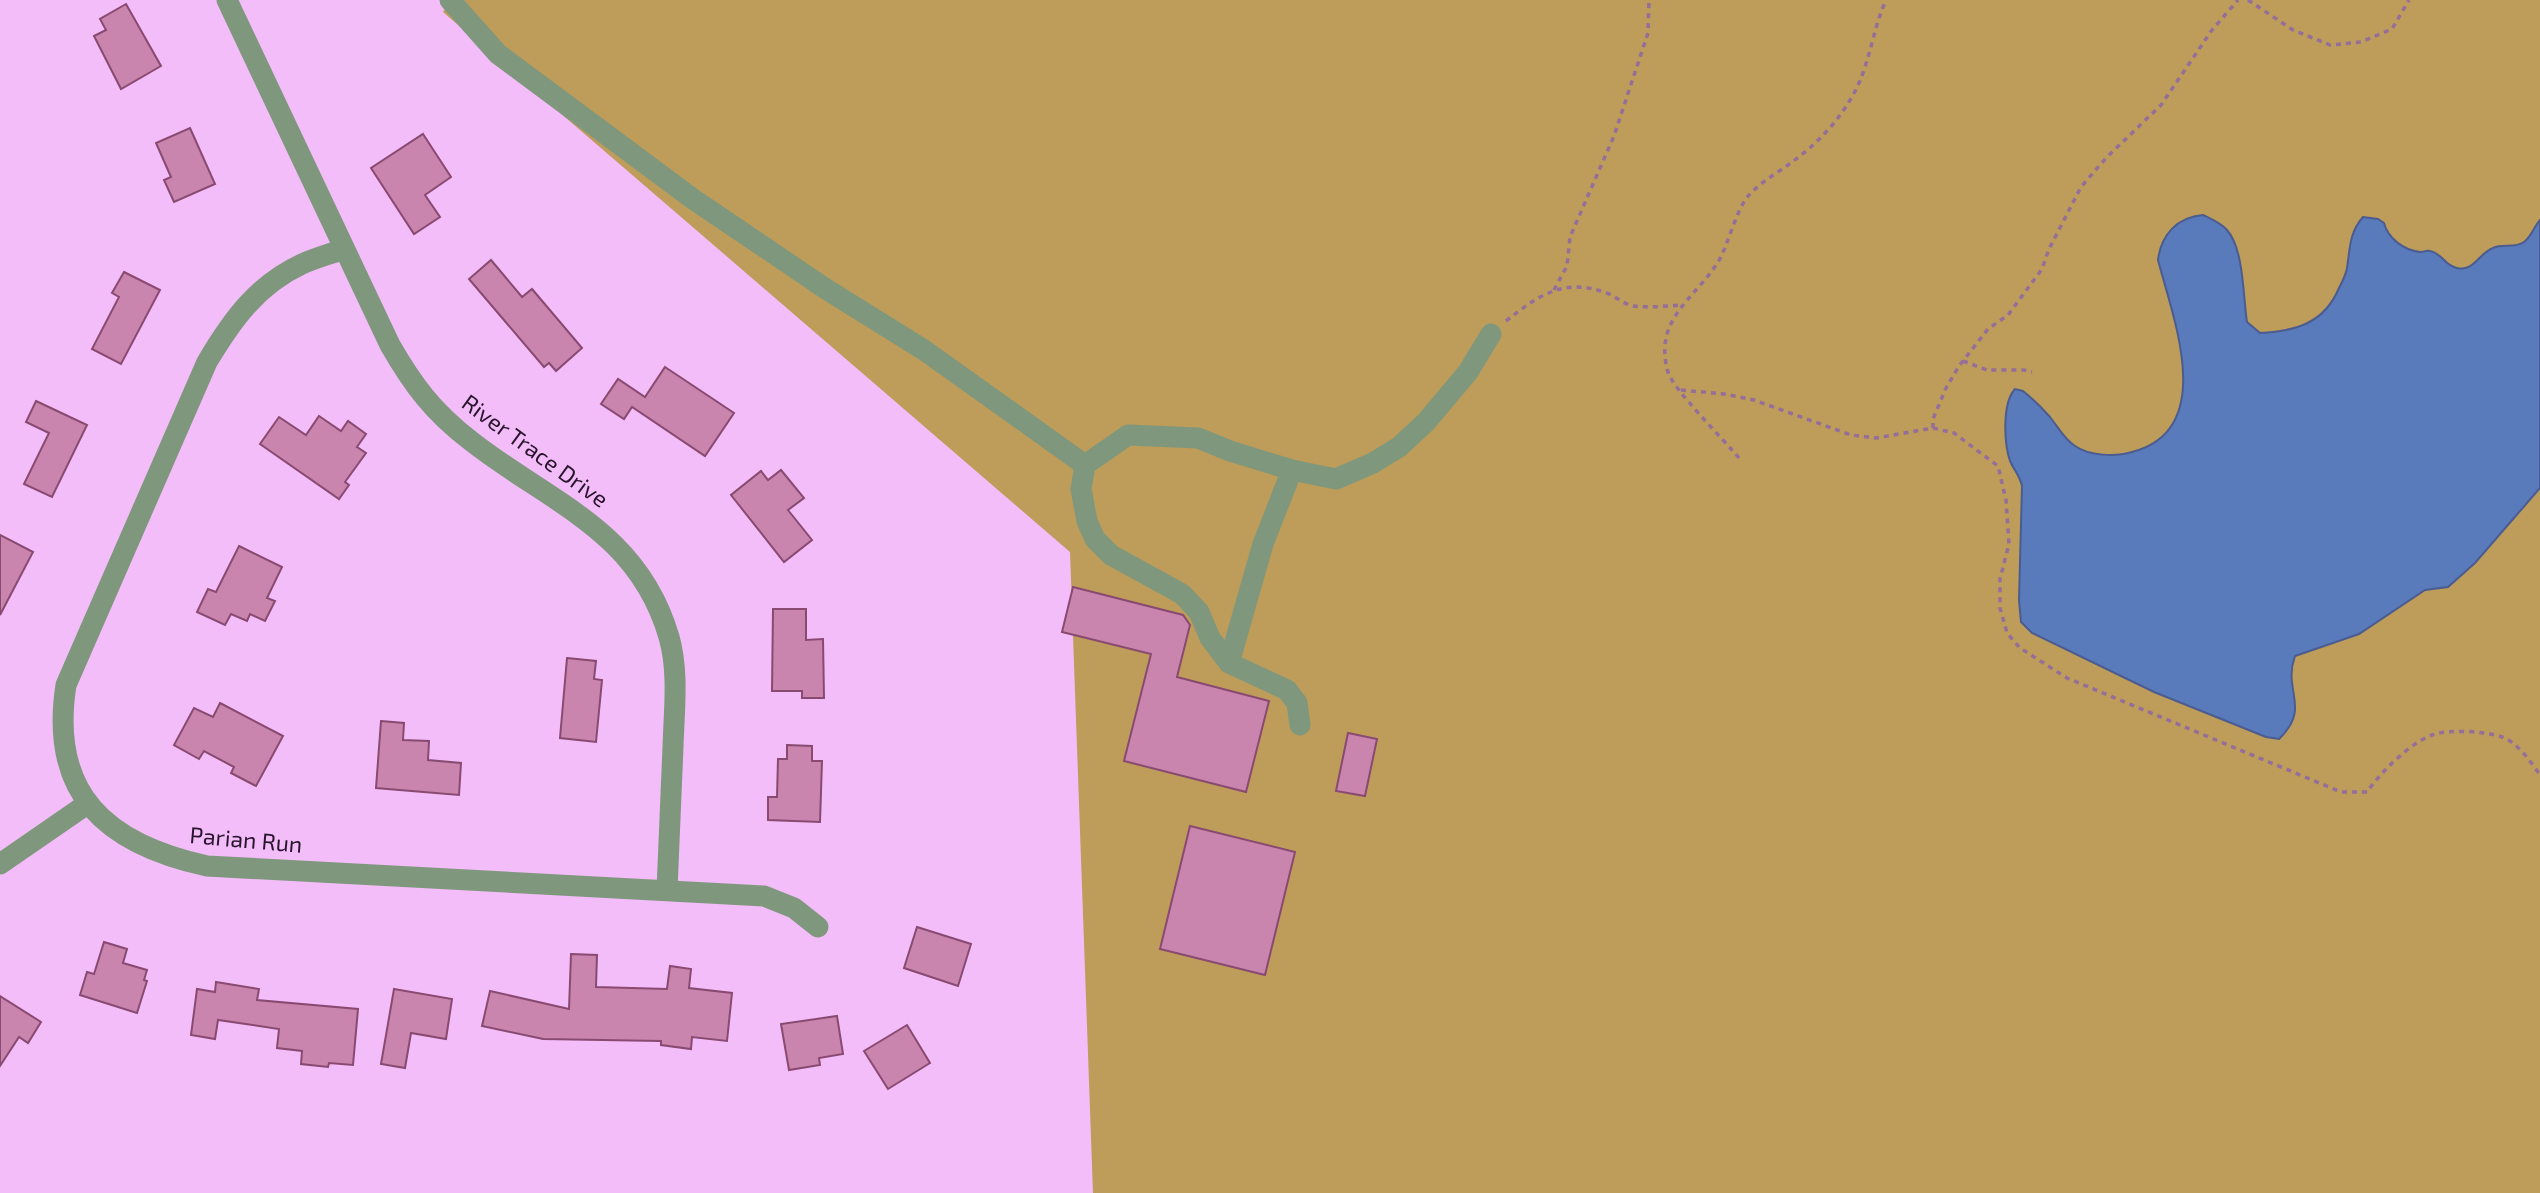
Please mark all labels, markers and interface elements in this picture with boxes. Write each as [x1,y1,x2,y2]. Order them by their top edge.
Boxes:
street label: River Trace Drive [457,388,614,513]
street label: Parian Run [189,820,304,858]

